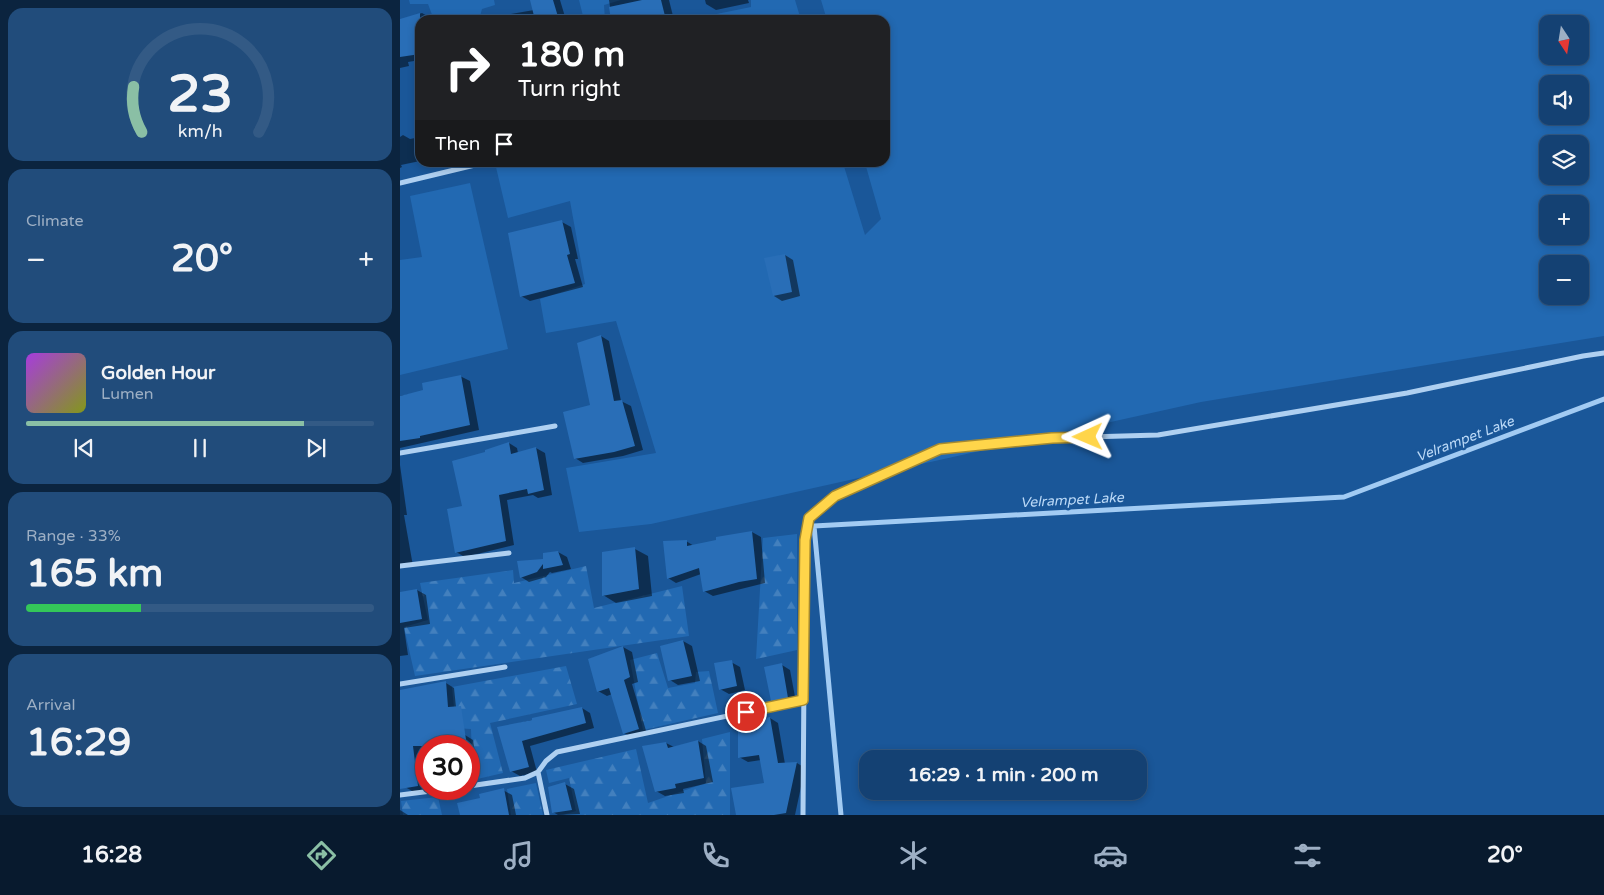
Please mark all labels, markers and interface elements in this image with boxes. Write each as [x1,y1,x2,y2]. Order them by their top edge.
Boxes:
north arrow [1539,15,1589,65]
map controls [1539,15,1589,305]
text: 180 m [518,34,625,76]
icon: right [435,35,500,100]
text: 23 [167,63,233,126]
button: sound [1539,75,1589,125]
text: Turn right [518,76,620,102]
text: km/h [178,121,222,142]
icon: arrive [490,130,518,158]
text: Then [435,133,480,155]
button: layers [1539,135,1589,185]
button: + [1539,195,1589,245]
text: Climate [26,211,84,231]
text: 20° [171,236,233,282]
text: − [26,243,46,277]
text: + [358,243,374,277]
button: − [1539,255,1589,305]
text: Golden Hour [101,362,215,384]
text: Lumen [101,384,153,404]
position arrow [1061,410,1113,462]
water label: Velrampet Lake [1414,412,1517,465]
icon: previous [70,434,98,462]
icon: pause [186,434,214,462]
icon: next [302,434,330,462]
water label: Velrampet Lake [1020,489,1125,511]
text: Range · 33% [26,526,121,546]
text: 165 km [26,551,163,597]
pin [725,691,767,733]
text: Arrival [26,695,75,715]
icon: arrive [732,698,760,726]
text: 16:29 [26,720,131,766]
speed limit sign: 30 [415,735,480,800]
text: 16:29 · 1 min · 200 m [907,764,1099,786]
icon: directions [304,838,339,873]
icon: music [501,838,536,873]
icon: phone [698,838,733,873]
icon: climate [896,838,931,873]
icon: car [1093,838,1128,873]
icon: filters [1290,838,1325,873]
text: 16:28 [81,842,142,868]
text: 20° [1487,842,1523,868]

